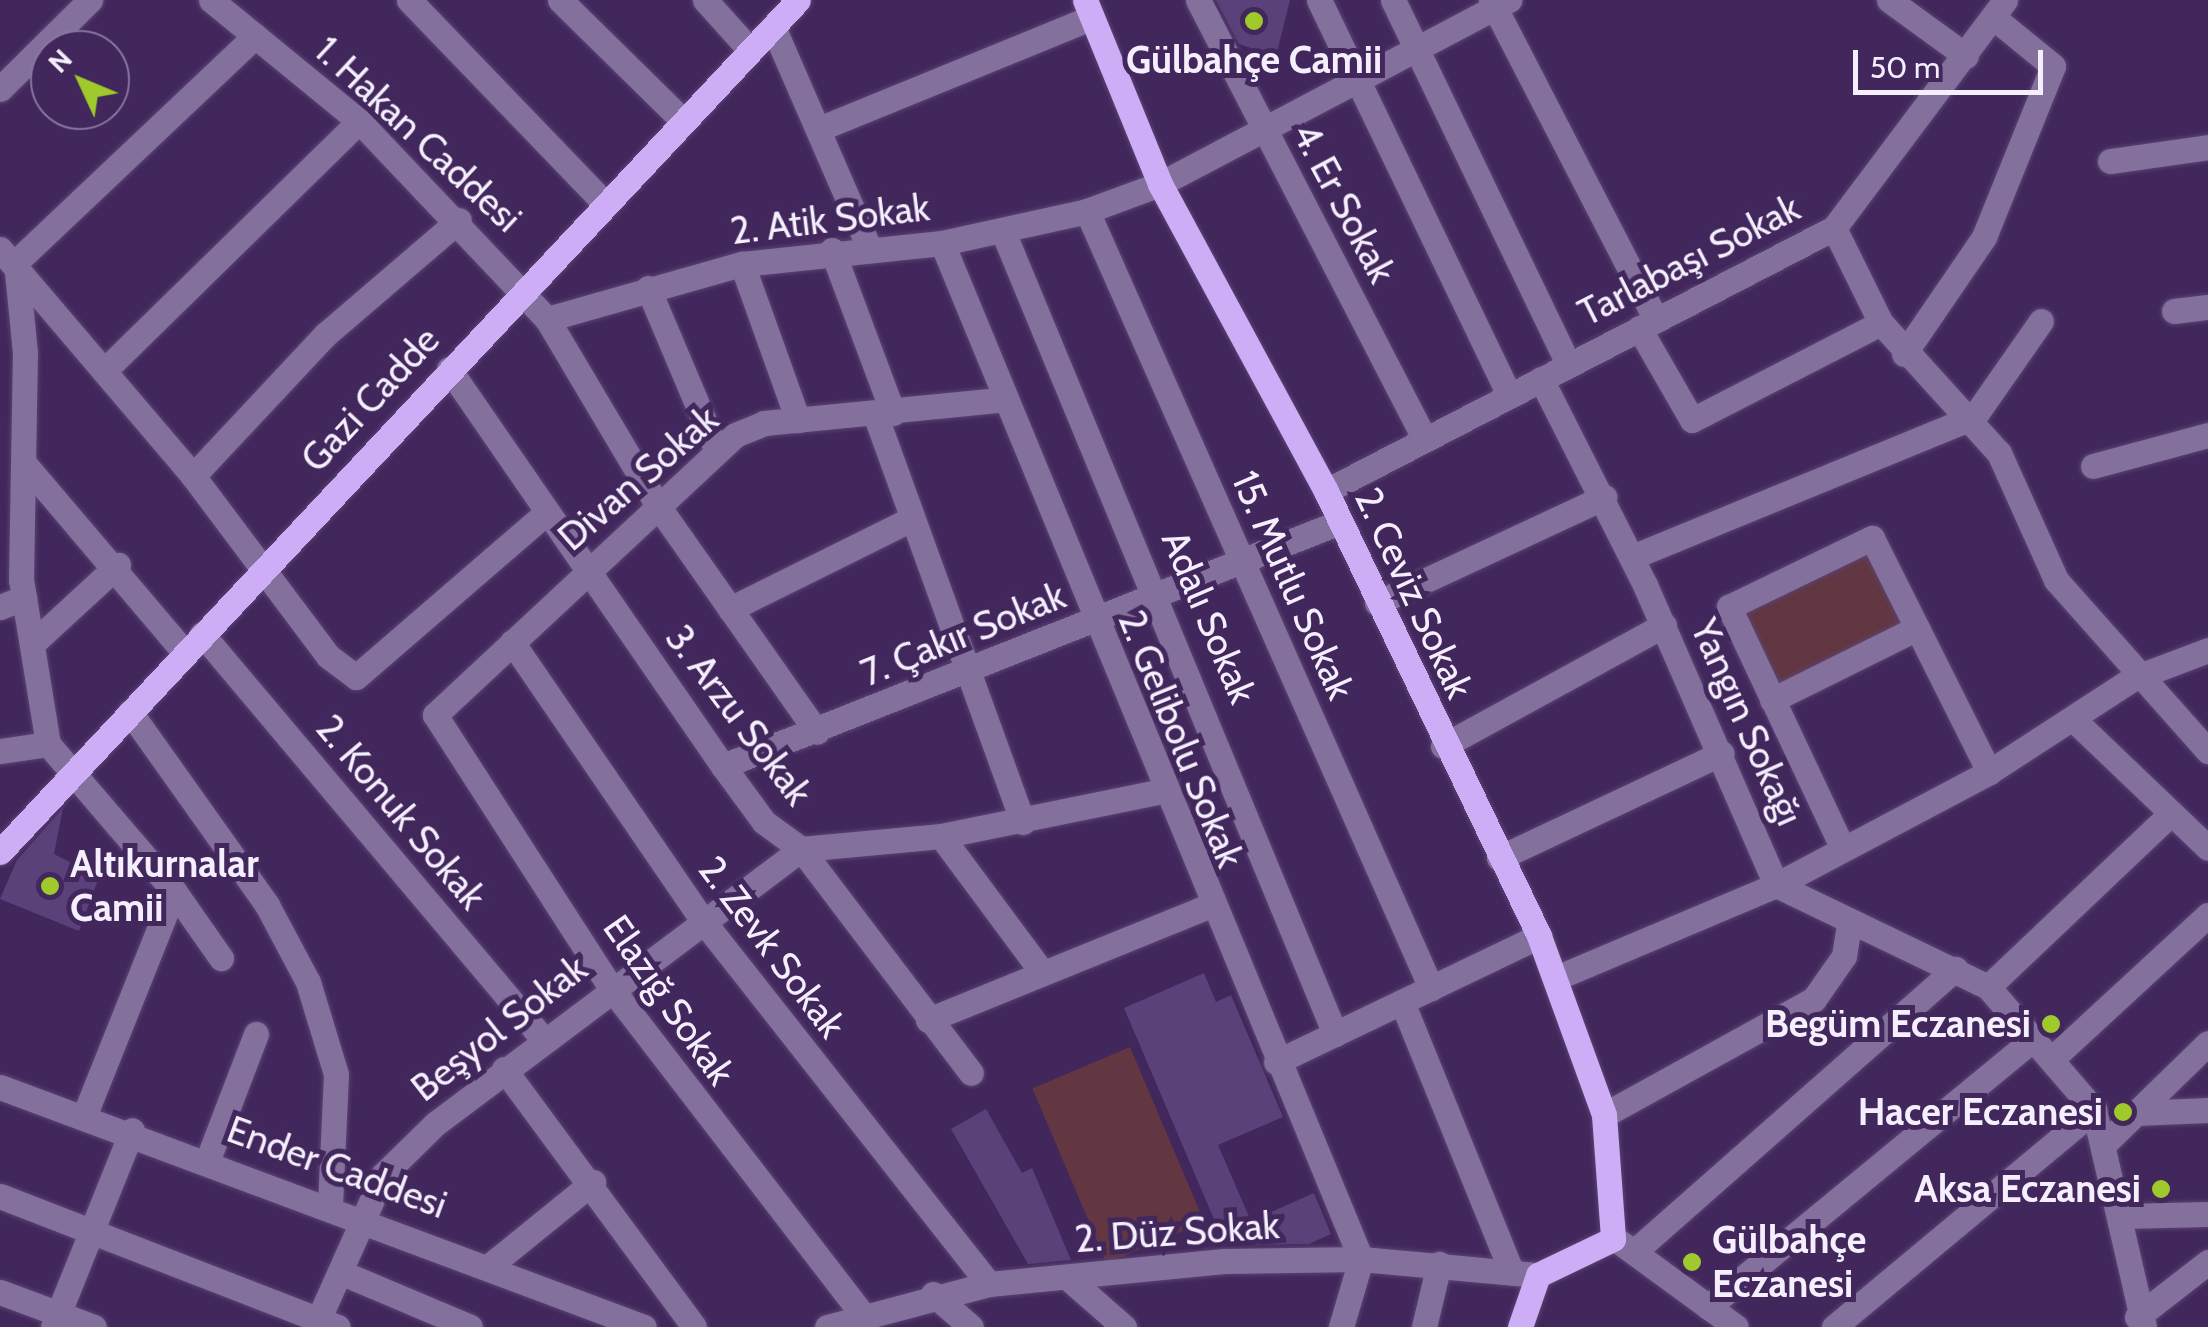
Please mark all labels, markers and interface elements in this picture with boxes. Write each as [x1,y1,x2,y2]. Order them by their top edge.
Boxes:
marker: Gülbahçe Camii [1243,10,1265,32]
street label: 1. Hakan Caddesi [305,27,531,241]
north arrow [30,30,130,130]
scale bar [1858,30,2048,92]
place label: Gülbahçe Camii [1126,37,1382,83]
text: N [41,42,79,79]
text: 50 m [1870,49,1940,86]
street label: 4. Er Sokak [1283,115,1405,291]
street label: 2. Atik Sokak [728,184,932,254]
street label: Tarlabaşı Sokak [1571,185,1807,335]
street label: Gazi Cadde [291,317,449,481]
street label: Divan Sokak [549,396,727,560]
street label: 15. Mutlu Sokak [1222,464,1364,706]
street label: 2. Ceviz Sokak [1345,481,1483,705]
street label: Adalı Sokak [1152,524,1266,710]
street label: 7. Çakır Sokak [854,572,1072,696]
street label: 2. Gelibolu Sokak [1109,604,1253,874]
street label: Yangın Sokağı [1681,612,1813,832]
street label: 3. Arzu Sokak [656,616,822,814]
street label: 2. Konuk Sokak [307,706,495,918]
place label: Altıkurnalar Camii [70,841,259,931]
street label: 2. Zevk Sokak [689,847,855,1047]
marker: Altıkurnalar Camii [39,875,61,897]
street label: Elazığ Sokak [594,906,744,1094]
street label: Beşyol Sokak [402,945,596,1111]
place label: Begüm Eczanesi [1765,1001,2031,1047]
marker: Begüm Eczanesi [2040,1013,2062,1035]
place label: Hacer Eczanesi [1858,1089,2103,1135]
marker: Hacer Eczanesi [2112,1101,2134,1123]
street label: Ender Caddesi [221,1106,453,1228]
place label: Aksa Eczanesi [1914,1166,2141,1212]
marker: Aksa Eczanesi [2150,1178,2172,1200]
street label: 2. Düz Sokak [1073,1202,1281,1262]
place label: Gülbahçe Eczanesi [1712,1217,1866,1306]
marker: Gülbahçe Eczanesi [1681,1251,1703,1273]

